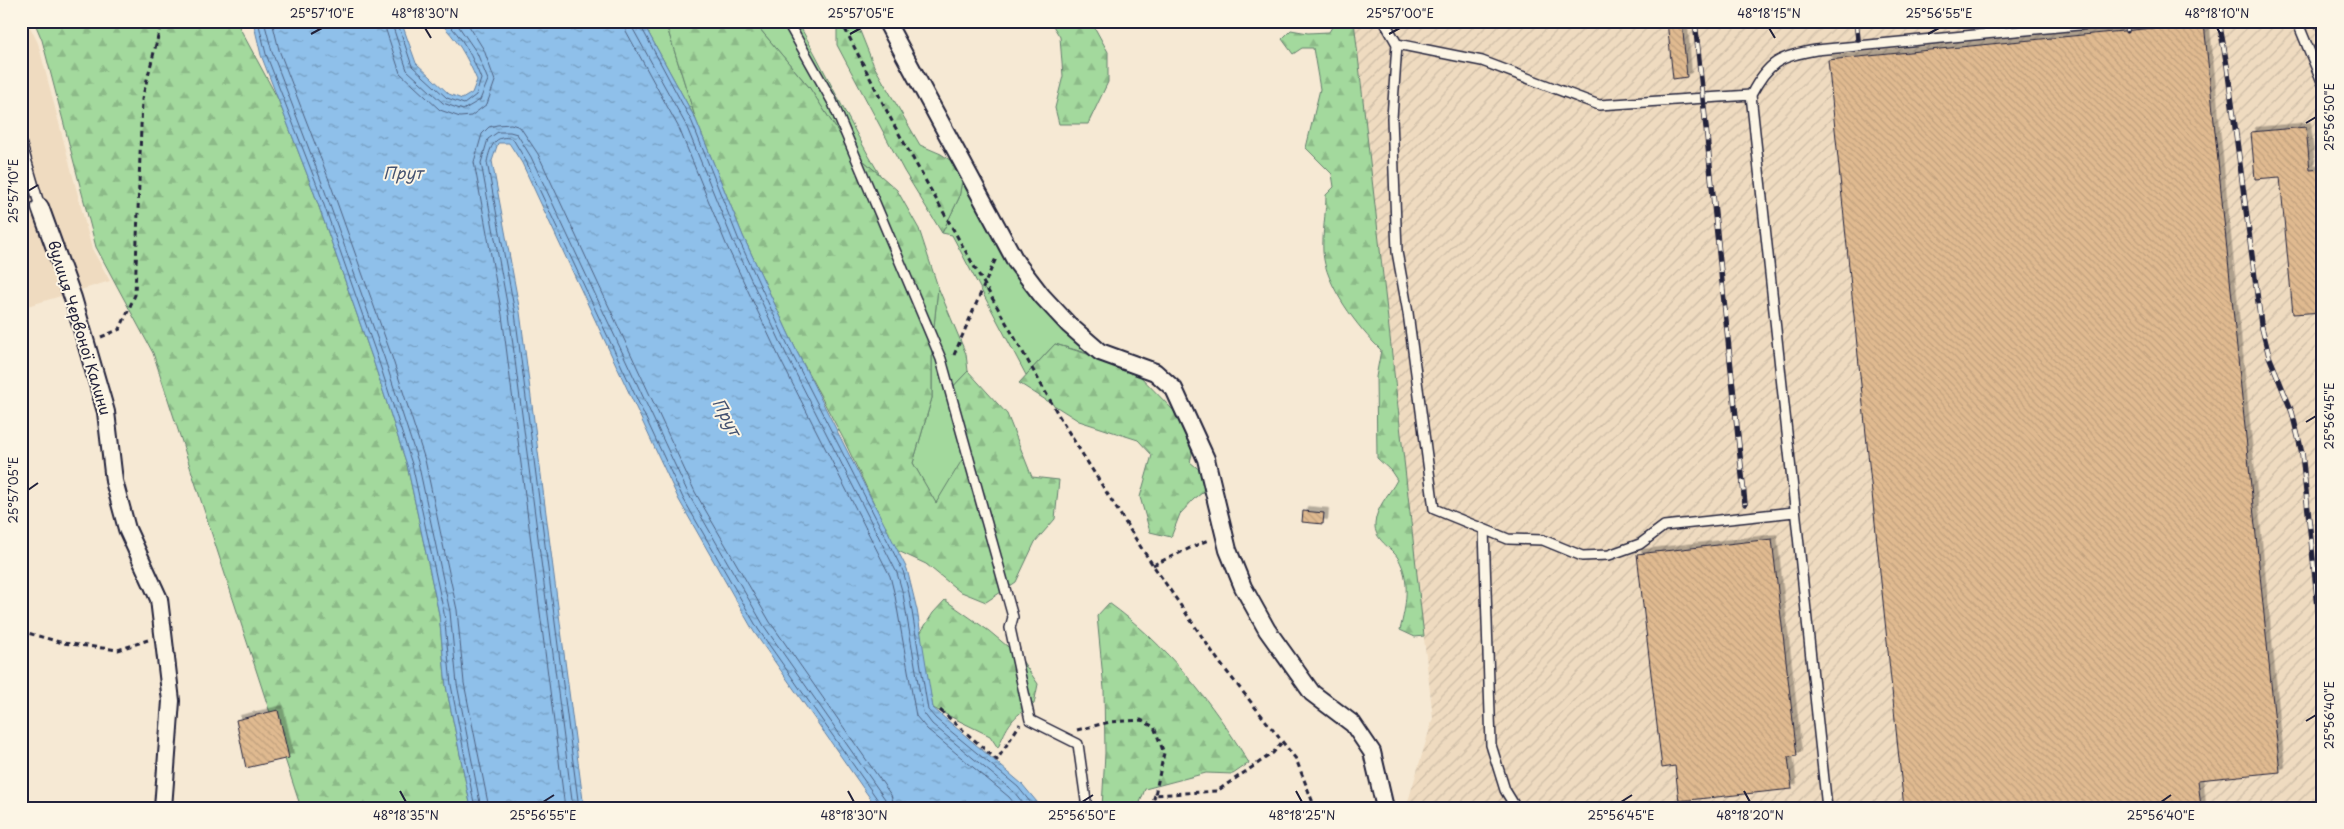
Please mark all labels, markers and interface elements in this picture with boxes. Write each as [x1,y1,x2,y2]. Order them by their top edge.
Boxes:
text: 25°57'10"E [290,4,354,22]
text: 48°18'30"N [391,4,459,22]
text: 25°57'05"E [828,4,894,22]
text: 25°57'00"E [1366,4,1434,22]
text: 48°18'15"N [1737,4,1801,22]
text: 25°56'55"E [1905,4,1973,22]
text: 48°18'10"N [2185,4,2249,22]
text: 25°56'50"E [2320,83,2338,151]
text: 25°57'10"E [4,159,22,223]
water label: Прут [383,160,425,184]
street label: вулиця Червоної Калини [43,237,118,418]
text: 25°56'45"E [2320,382,2338,450]
water label: Прут [708,393,749,442]
text: 25°57'05"E [4,457,22,523]
text: 25°56'40"E [2320,681,2338,749]
text: 48°18'35"N [373,806,439,824]
text: 25°56'55"E [509,806,577,824]
text: 48°18'30"N [820,806,888,824]
text: 25°56'50"E [1048,806,1116,824]
text: 48°18'25"N [1269,806,1335,824]
text: 25°56'45"E [1587,806,1655,824]
text: 48°18'20"N [1716,806,1784,824]
text: 25°56'40"E [2127,806,2195,824]

